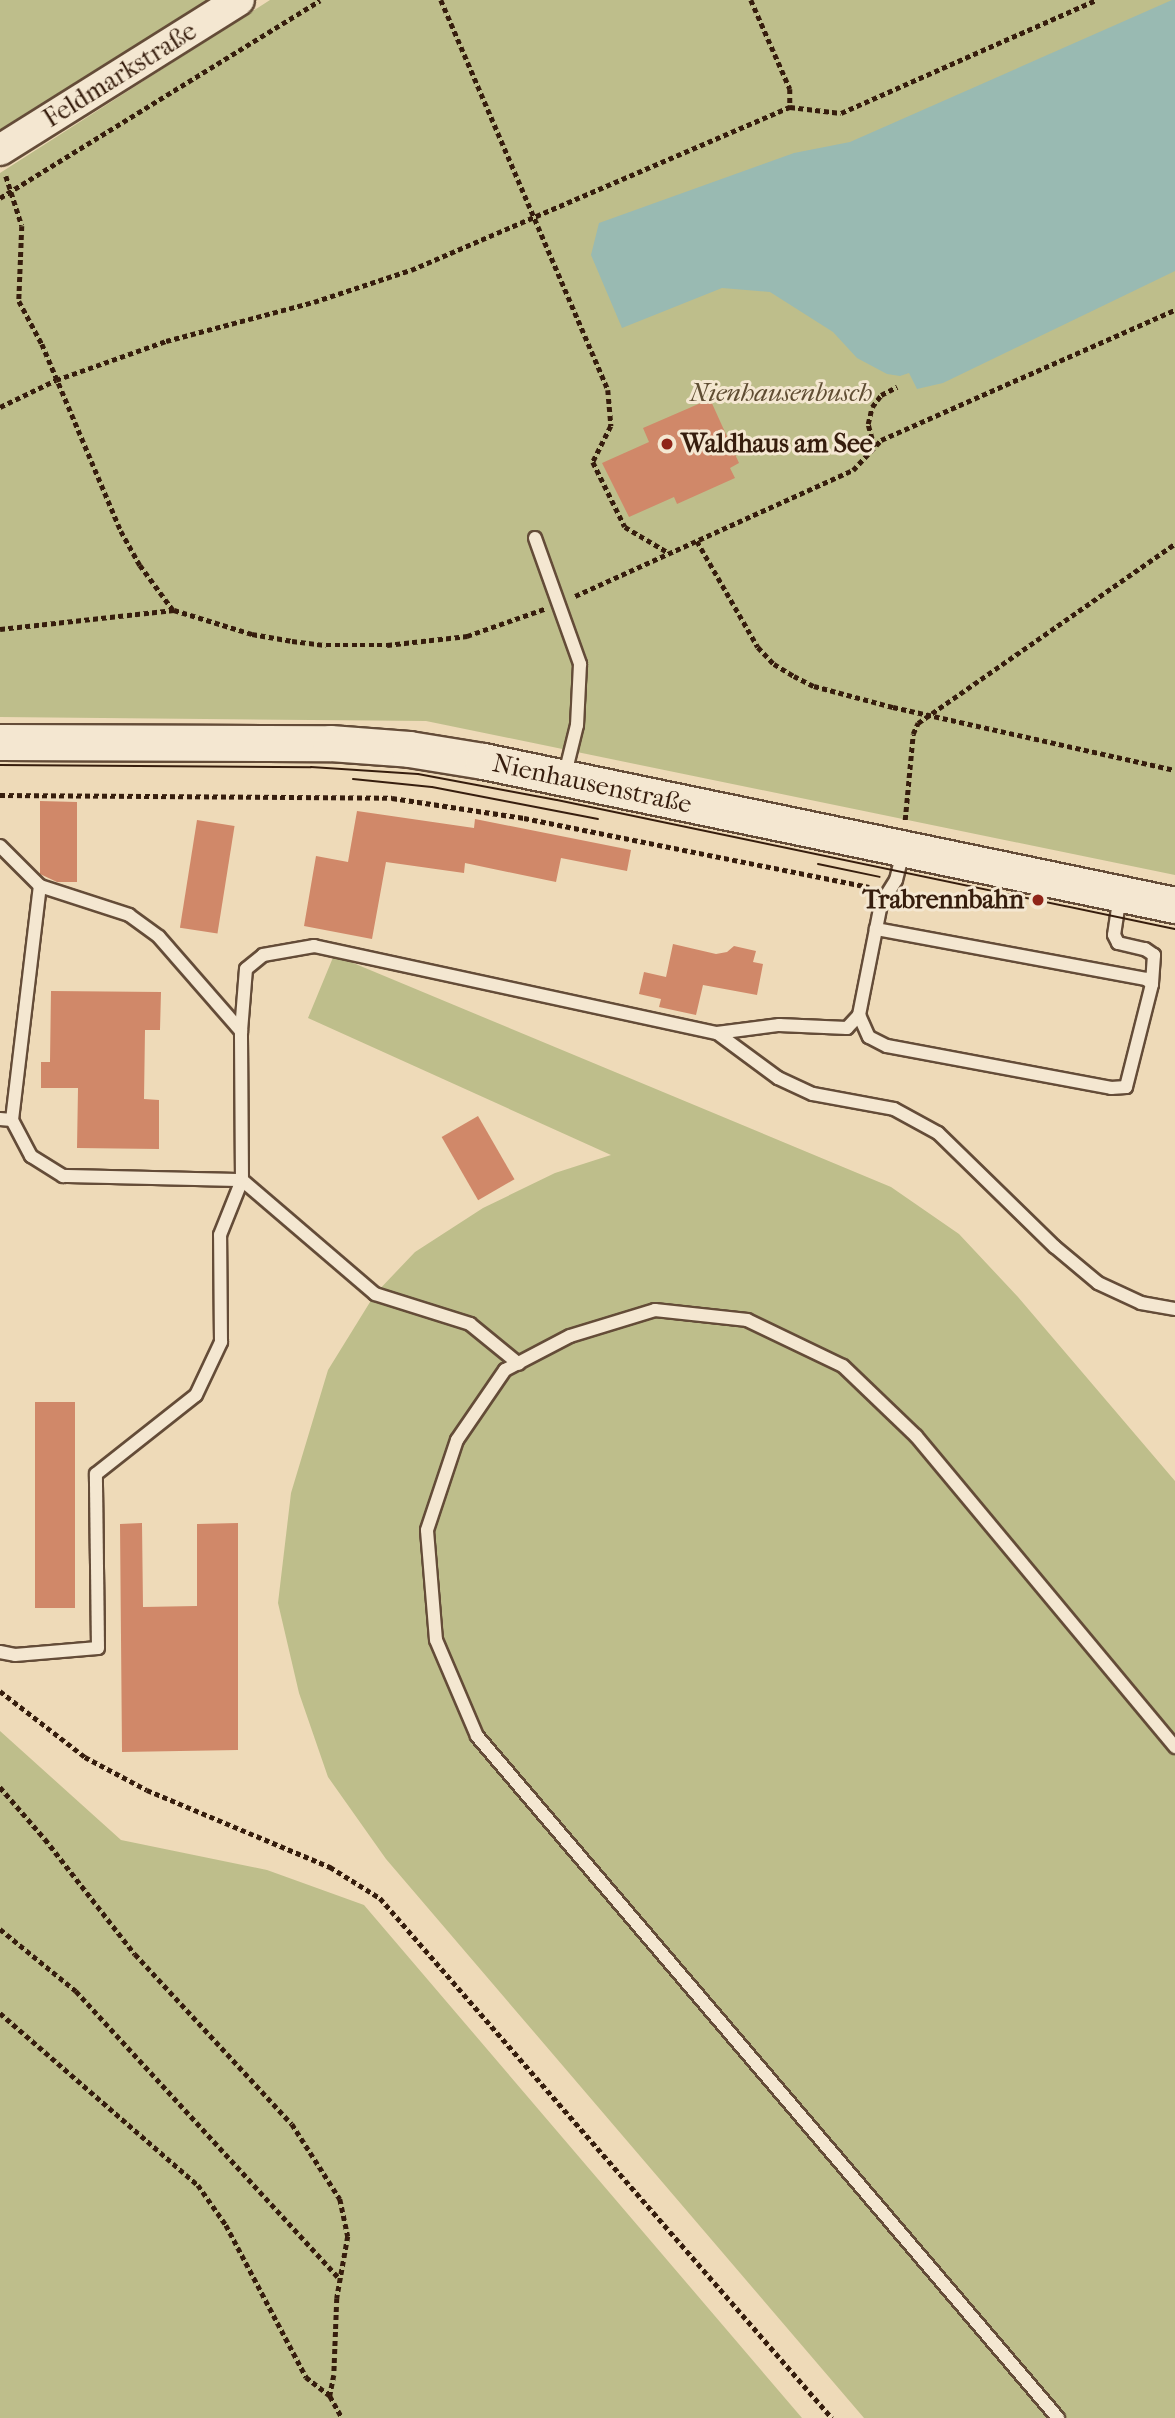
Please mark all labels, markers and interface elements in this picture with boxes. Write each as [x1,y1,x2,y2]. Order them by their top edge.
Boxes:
street label: Feldmarkstraße [38,16,202,134]
park label: Nienhausenbusch [690,377,872,409]
place label: Waldhaus am See [681,428,873,460]
marker: Waldhaus am See [659,436,675,452]
street label: Nienhausenstraße [490,748,694,820]
place label: Trabrennbahn [863,884,1024,916]
marker: Trabrennbahn [1030,892,1046,908]

